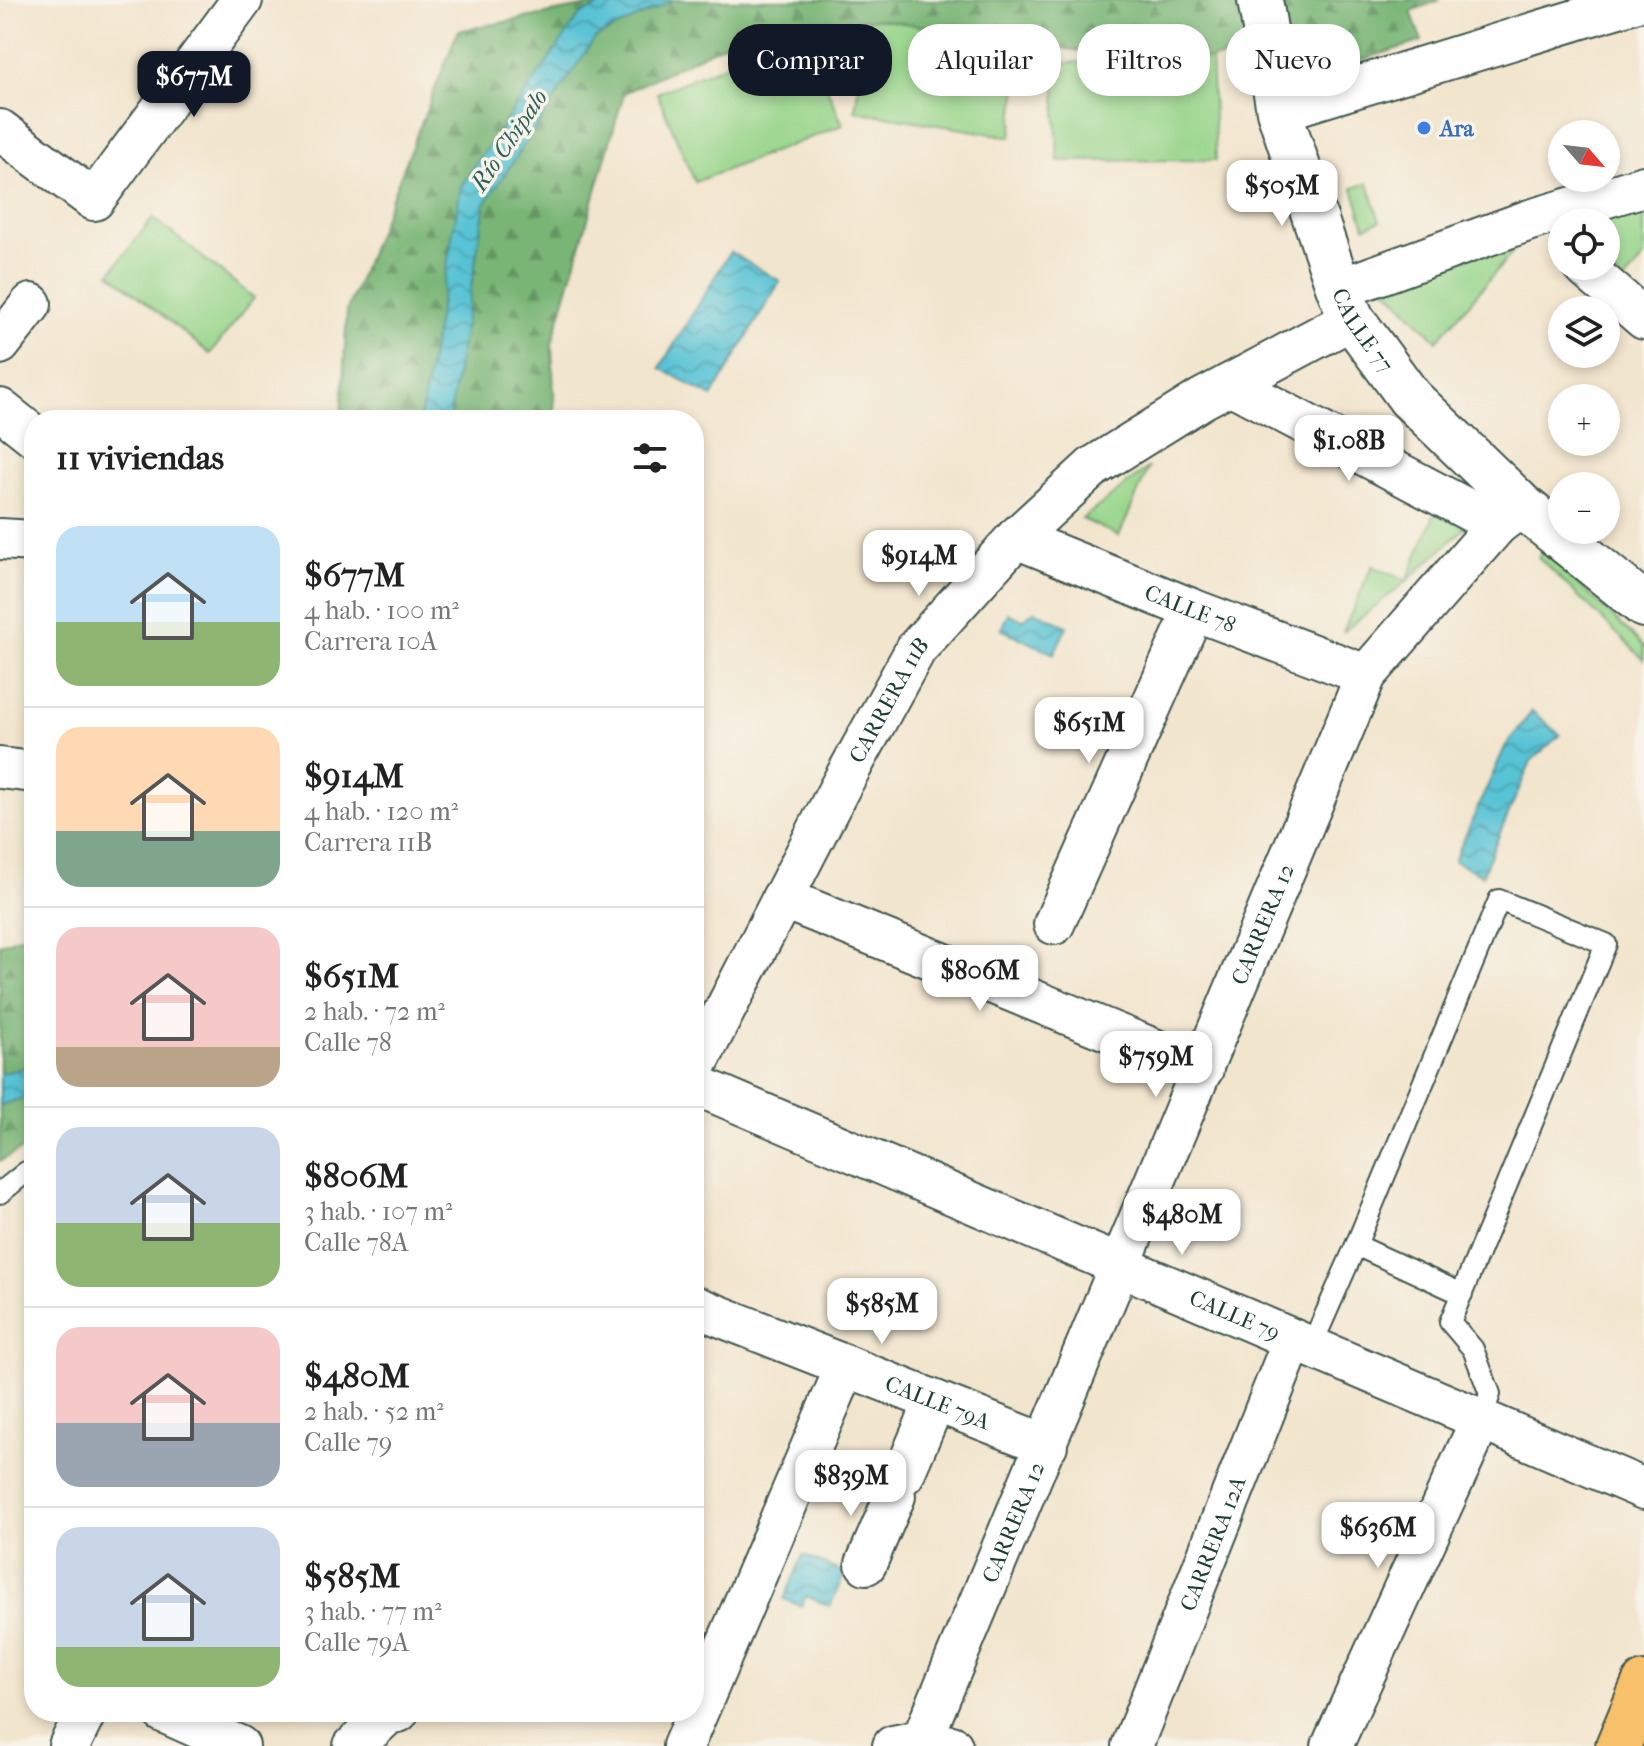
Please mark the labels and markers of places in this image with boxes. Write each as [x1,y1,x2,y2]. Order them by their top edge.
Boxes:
pin: $677M [138,51,250,119]
place label: Ara [1438,116,1475,142]
marker: Ara [1415,119,1433,137]
pin: $505M [1226,160,1338,228]
pin: $1.08B [1284,415,1414,483]
pin: $914M [863,530,975,598]
pin: $651M [1033,697,1145,765]
pin: $806M [924,945,1036,1013]
pin: $759M [1100,1031,1212,1099]
pin: $480M [1126,1189,1238,1257]
pin: $585M [826,1278,938,1346]
pin: $839M [795,1450,907,1518]
pin: $636M [1322,1502,1434,1570]

